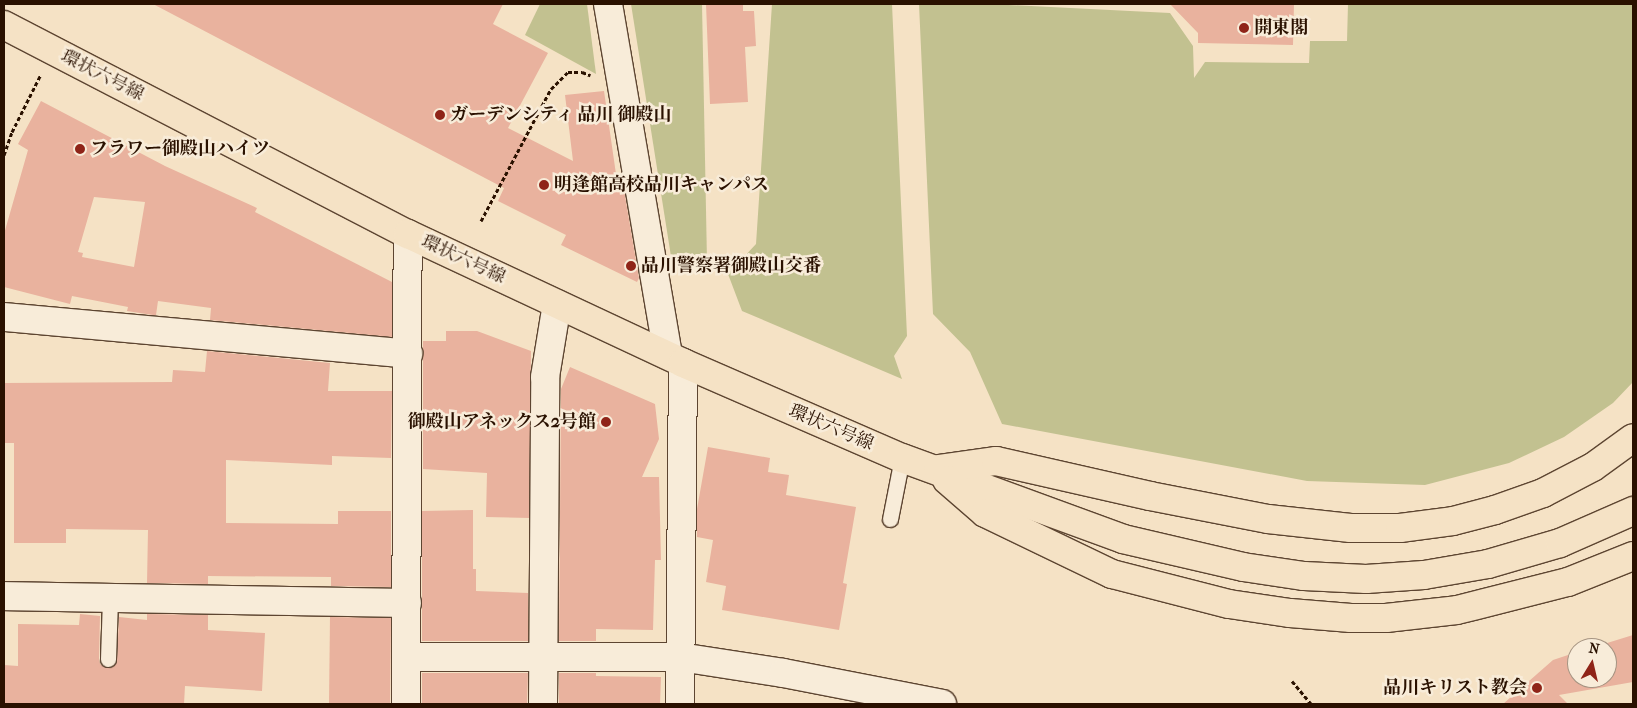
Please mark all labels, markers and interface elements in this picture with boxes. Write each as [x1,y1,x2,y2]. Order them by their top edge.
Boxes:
place label: 開東閣 [1254,17,1308,39]
marker: 開東閣 [1238,22,1250,34]
street label: 環状六号線 [57,46,147,106]
place label: ガーデンシティ 品川 御殿山 [450,104,674,126]
marker: ガーデンシティ 品川 御殿山 [434,109,446,121]
place label: フラワー御殿山ハイツ [90,138,270,160]
marker: フラワー御殿山ハイツ [74,143,86,155]
place label: 明逢館高校品川キャンパス [554,174,770,196]
marker: 明逢館高校品川キャンパス [538,179,550,191]
street label: 環状六号線 [418,231,508,289]
place label: 品川警察署御殿山交番 [641,255,821,277]
marker: 品川警察署御殿山交番 [625,260,637,272]
street label: 環状六号線 [785,400,877,456]
place label: 御殿山アネックス2号館 [407,411,596,433]
marker: 御殿山アネックス2号館 [600,416,612,428]
north arrow [1567,638,1617,688]
text: N [1588,639,1601,658]
place label: 品川キリスト教会 [1383,677,1527,699]
marker: 品川キリスト教会 [1531,682,1543,694]

